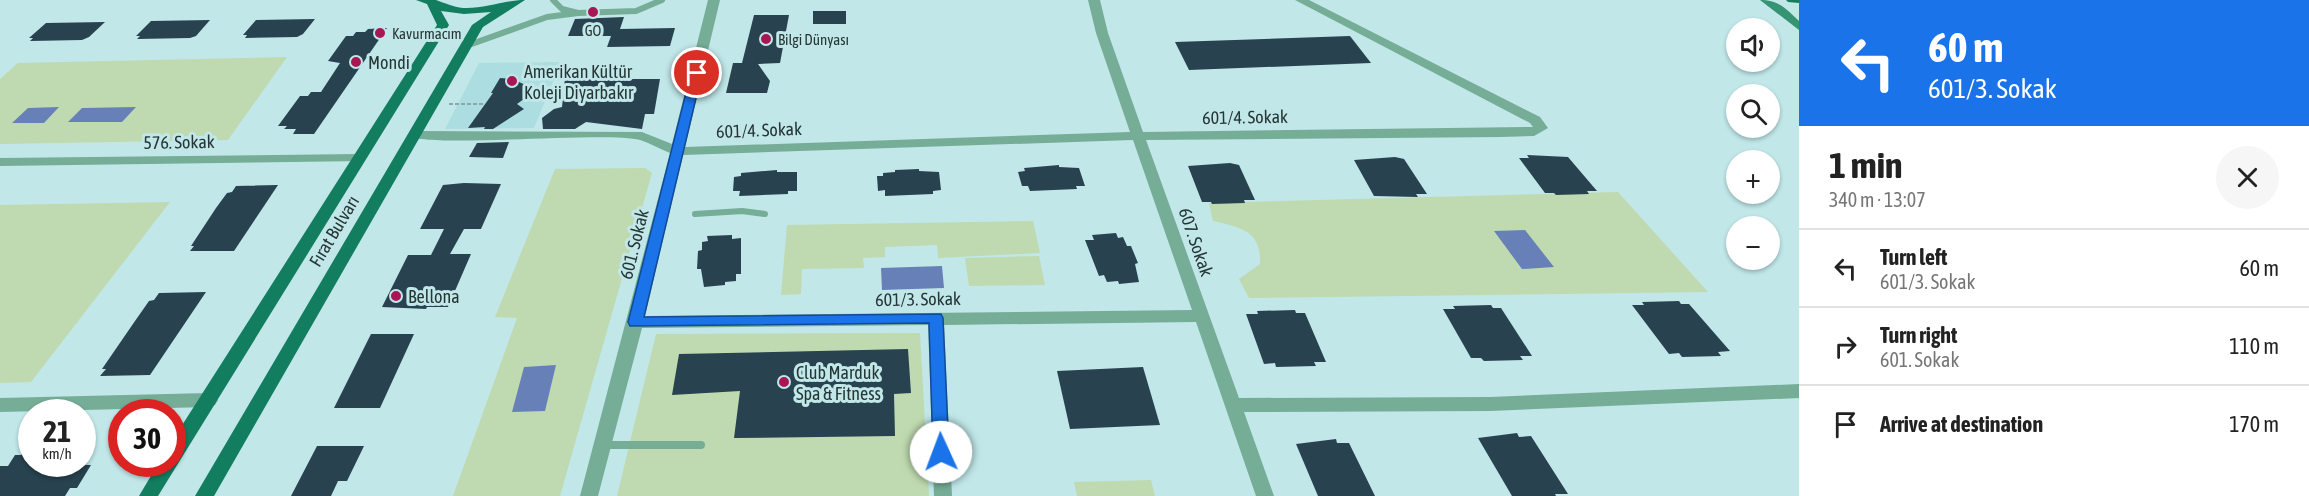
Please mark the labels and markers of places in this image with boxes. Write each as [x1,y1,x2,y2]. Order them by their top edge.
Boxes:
marker: GO [586,5,600,19]
place label: GO [585,22,602,39]
place label: Kavurmacım [392,25,461,42]
marker: Kavurmacım [373,26,387,40]
place label: Bilgi Dünyası [778,31,849,48]
marker: Bilgi Dünyası [759,32,773,46]
pin [671,47,722,98]
place label: Mondi [368,52,410,73]
marker: Mondi [349,55,363,69]
place label: Amerikan Kültür Koleji Diyarbakır [524,61,634,103]
marker: Amerikan Kültür Koleji Diyarbakır [505,74,519,88]
place label: Bellona [408,286,460,307]
marker: Bellona [389,289,403,303]
place label: Club Marduk Spa & Fitness [796,362,881,404]
marker: Club Marduk Spa & Fitness [777,375,791,389]

